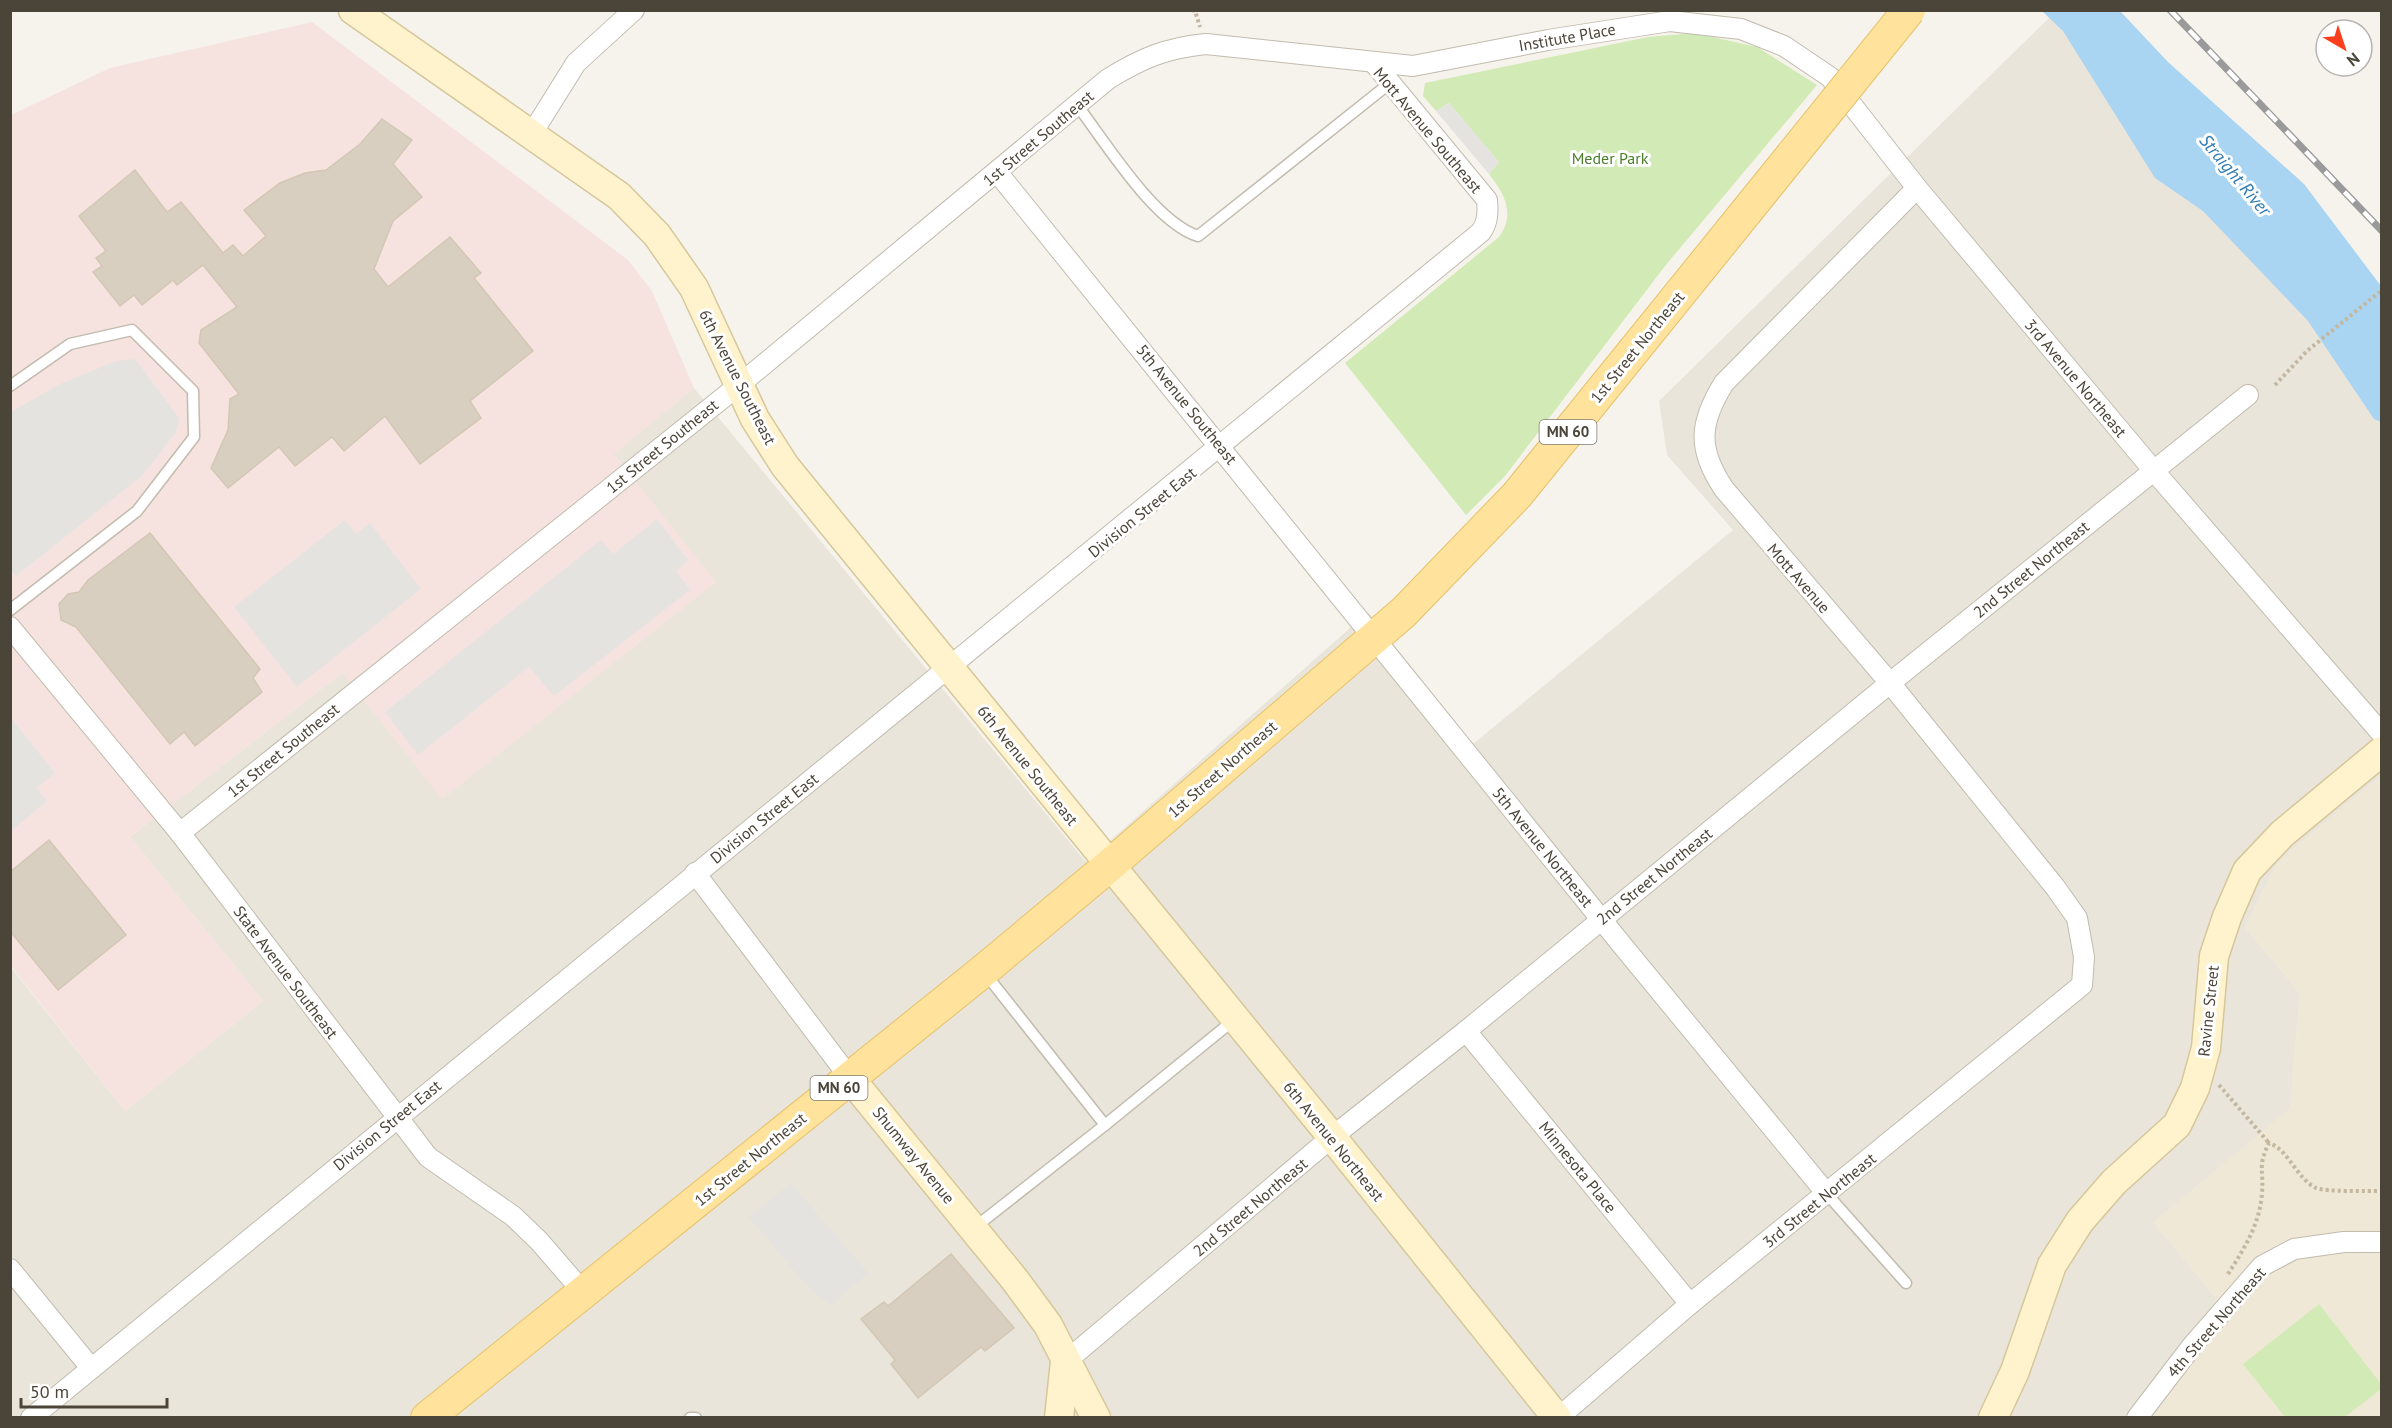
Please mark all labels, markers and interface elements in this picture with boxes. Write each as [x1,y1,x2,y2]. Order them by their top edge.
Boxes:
north arrow [2314,18,2374,78]
street label: Institute Place [1517,19,1617,55]
text: N [2343,49,2364,71]
street label: Mott Avenue Southeast [1369,63,1487,197]
street label: 1st Street Southeast [979,85,1098,190]
water label: Straight River [2195,129,2277,221]
park label: Meder Park [1572,148,1649,168]
street label: 1st Street Northeast [1586,287,1689,407]
street label: 6th Avenue Southeast [695,306,781,448]
street label: 3rd Avenue Northeast [2021,315,2132,442]
street label: 5th Avenue Southeast [1132,340,1242,469]
street label: 1st Street Southeast [602,394,723,497]
road number: MN 60 [1540,420,1596,444]
street label: Division Street East [1084,462,1200,562]
street label: 2nd Street Northeast [1969,516,2093,622]
street label: Mott Avenue [1763,539,1835,617]
street label: 1st Street Southeast [223,698,344,801]
street label: 6th Avenue Southeast [973,701,1083,830]
street label: 1st Street Northeast [1163,716,1281,822]
street label: Division Street East [706,768,822,868]
street label: 5th Avenue Northeast [1488,783,1598,911]
street label: 2nd Street Northeast [1592,823,1716,929]
street label: State Avenue Southeast [229,902,343,1043]
street label: Ravine Street [2193,964,2223,1057]
street label: Division Street East [329,1075,445,1175]
road number: MN 60 [810,1076,868,1100]
street label: 6th Avenue Northeast [1279,1077,1389,1205]
street label: Shumway Avenue [869,1102,959,1208]
street label: 1st Street Northeast [690,1107,810,1210]
street label: Minnesota Place [1535,1117,1621,1217]
street label: 3rd Street Northeast [1758,1148,1880,1252]
street label: 2nd Street Northeast [1189,1153,1312,1261]
street label: 4th Street Northeast [2163,1262,2270,1381]
scale bar [21,1371,166,1409]
text: 50 m [30,1380,69,1403]

